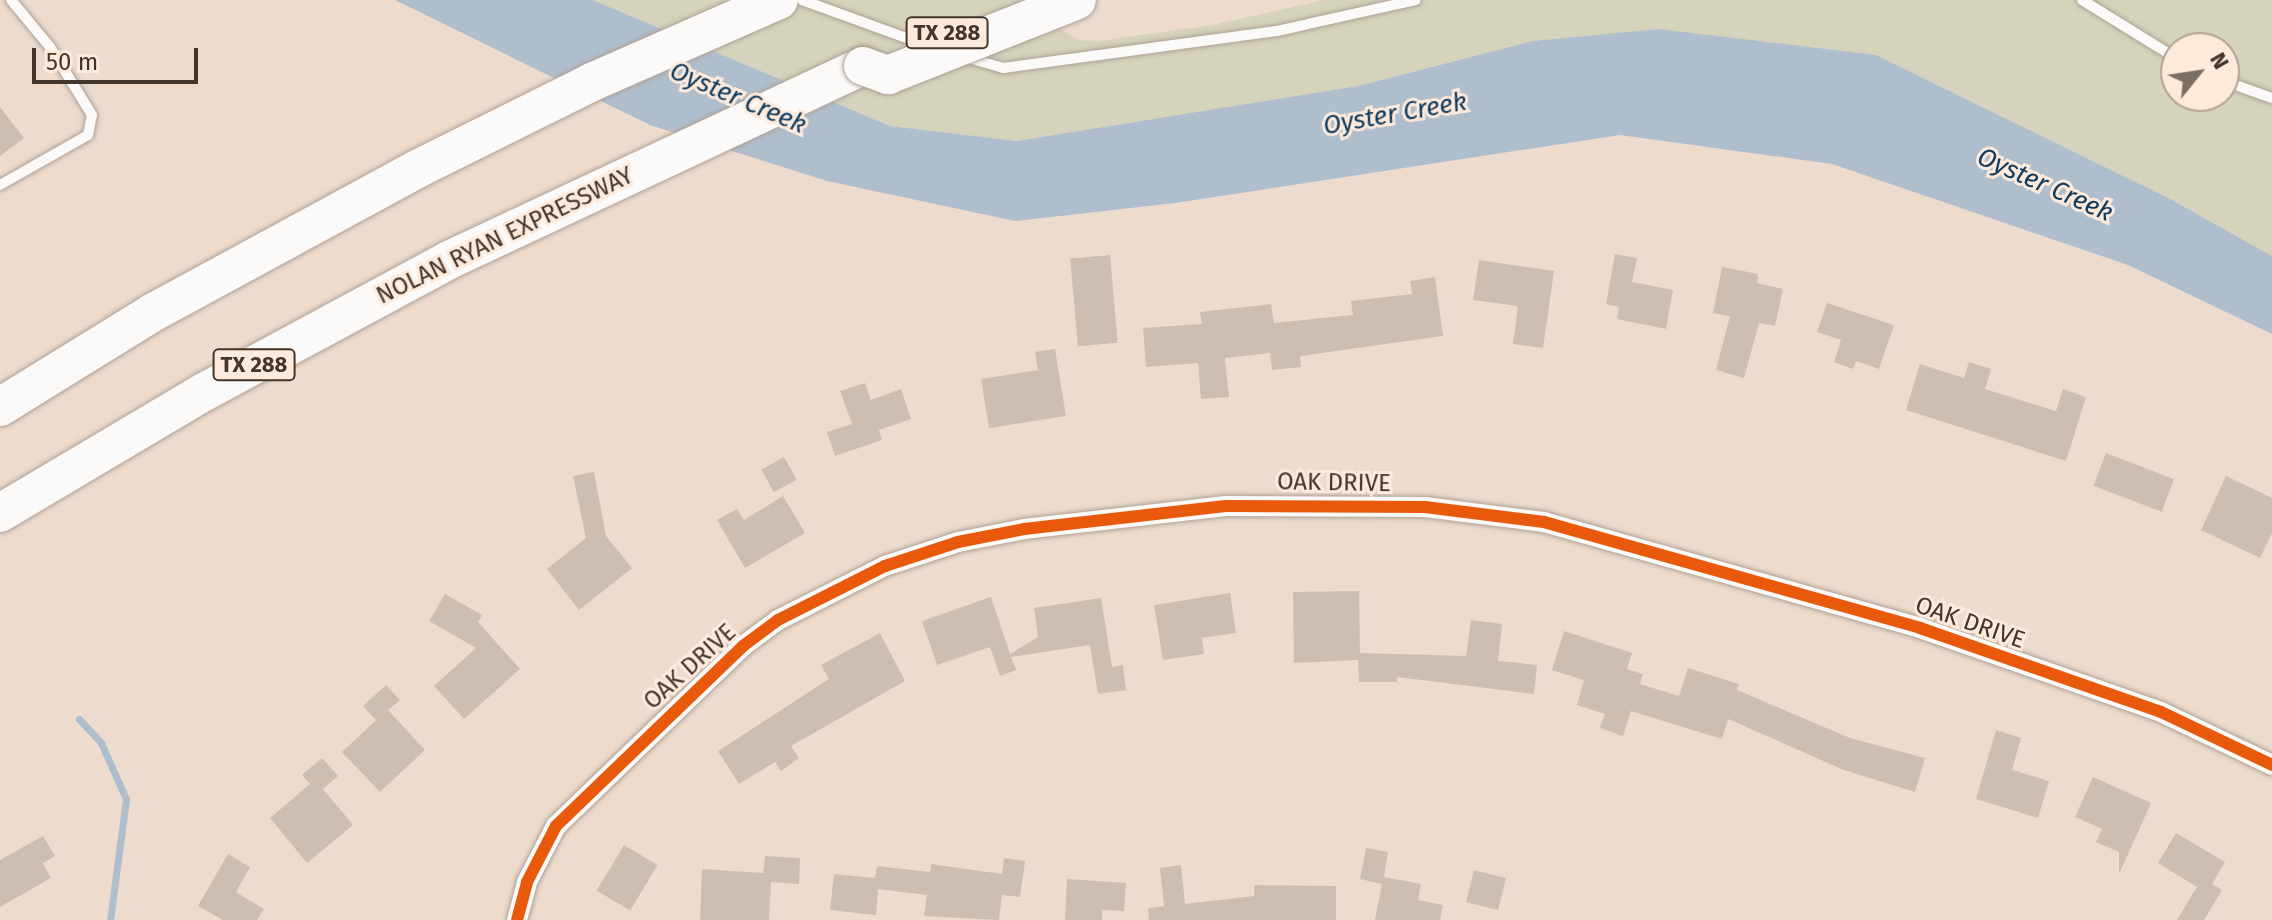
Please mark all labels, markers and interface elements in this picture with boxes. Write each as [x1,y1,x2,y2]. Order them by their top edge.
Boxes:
road number: TX 288 [905,15,989,51]
scale bar [36,32,202,82]
north arrow [2160,32,2240,112]
text: 50 m [46,48,98,76]
text: N [2204,48,2235,74]
water label: Oyster Creek [665,55,811,141]
water label: Oyster Creek [1321,86,1469,142]
water label: Oyster Creek [1972,141,2118,229]
street label: NOLAN RYAN EXPRESSWAY [372,161,638,311]
road number: TX 288 [212,347,296,383]
street label: OAK DRIVE [1277,468,1391,498]
street label: OAK DRIVE [1911,591,2029,655]
street label: OAK DRIVE [638,618,742,716]

